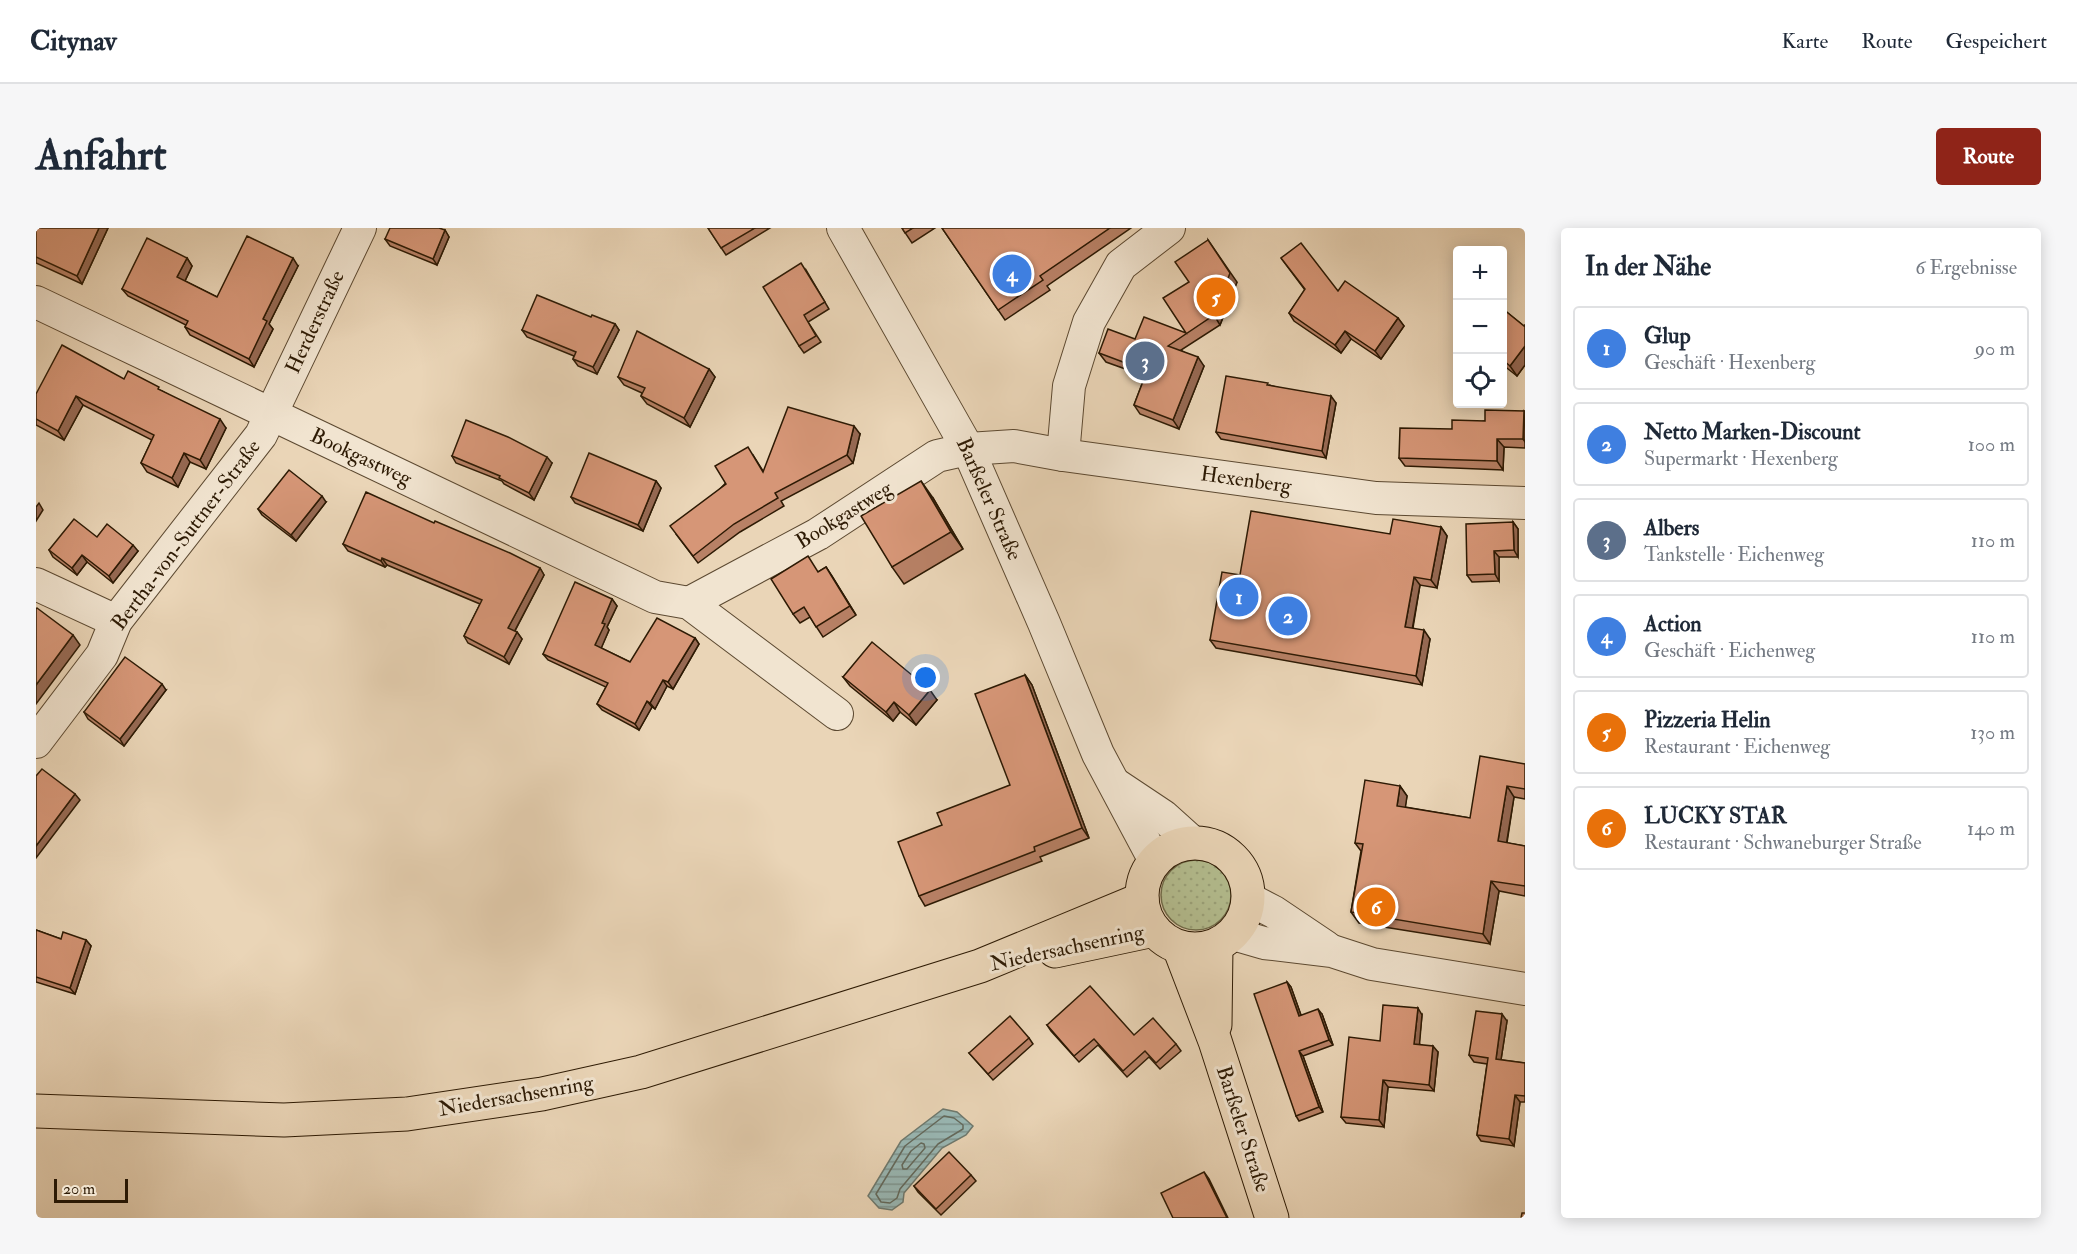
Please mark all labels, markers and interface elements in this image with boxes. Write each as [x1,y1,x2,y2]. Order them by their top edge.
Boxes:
text: Citynav [30,24,117,59]
text: Karte [1782,28,1828,55]
text: Route [1861,28,1913,55]
text: Gespeichert [1946,28,2047,55]
button: Route [1936,128,2041,185]
text: Anfahrt [36,130,167,182]
map controls [1453,246,1507,408]
button: + [1453,246,1507,300]
text: In der Nähe [1585,251,1711,283]
pin: 4 [992,252,1032,296]
text: 6 Ergebnisse [1915,255,2017,280]
street label: Herderstraße [279,266,351,378]
pin: 5 [1196,274,1236,320]
button: − [1453,300,1507,354]
text: Glup [1644,322,1691,350]
text: 1 [1603,336,1610,361]
text: 90 m [1975,336,2015,361]
pin: 3 [1126,338,1164,384]
text: Geschäft · Hexenberg [1644,350,1815,375]
button: locate [1453,354,1507,408]
text: Netto Marken-Discount [1644,418,1861,446]
street label: Bookgastweg [306,422,417,492]
text: 2 [1601,432,1612,457]
text: 100 m [1968,432,2015,457]
street label: Barßeler Straße [950,433,1028,565]
street label: Bertha-von-Suttner-Straße [105,434,267,636]
text: Supermarkt · Hexenberg [1644,446,1838,471]
street label: Hexenberg [1199,460,1294,500]
street label: Bookgastweg [791,474,898,555]
text: Albers [1644,514,1699,542]
text: 3 [1603,528,1610,553]
text: 110 m [1971,528,2015,553]
text: Tankstelle · Eichenweg [1644,542,1824,567]
pin: 1 [1220,574,1258,620]
pin: 2 [1268,594,1308,638]
text: Action [1644,610,1702,638]
text: 4 [1601,624,1612,649]
text: 110 m [1971,624,2015,649]
text: Geschäft · Eichenweg [1644,638,1815,663]
your location [911,663,940,692]
text: Pizzeria Helin [1644,706,1771,734]
text: 5 [1602,720,1611,745]
text: 130 m [1970,720,2015,745]
text: Restaurant · Eichenweg [1644,734,1830,759]
text: LUCKY STAR [1644,802,1787,830]
text: 6 [1601,816,1612,841]
text: 140 m [1967,816,2015,841]
text: Restaurant · Schwaneburger Straße [1644,830,1922,855]
pin: 6 [1356,884,1396,930]
street label: Niedersachsenring [988,918,1147,977]
street label: Barßeler Straße [1210,1062,1276,1196]
street label: Niedersachsenring [437,1069,596,1123]
scale bar [54,1176,128,1204]
text: 20 m [63,1179,95,1199]

